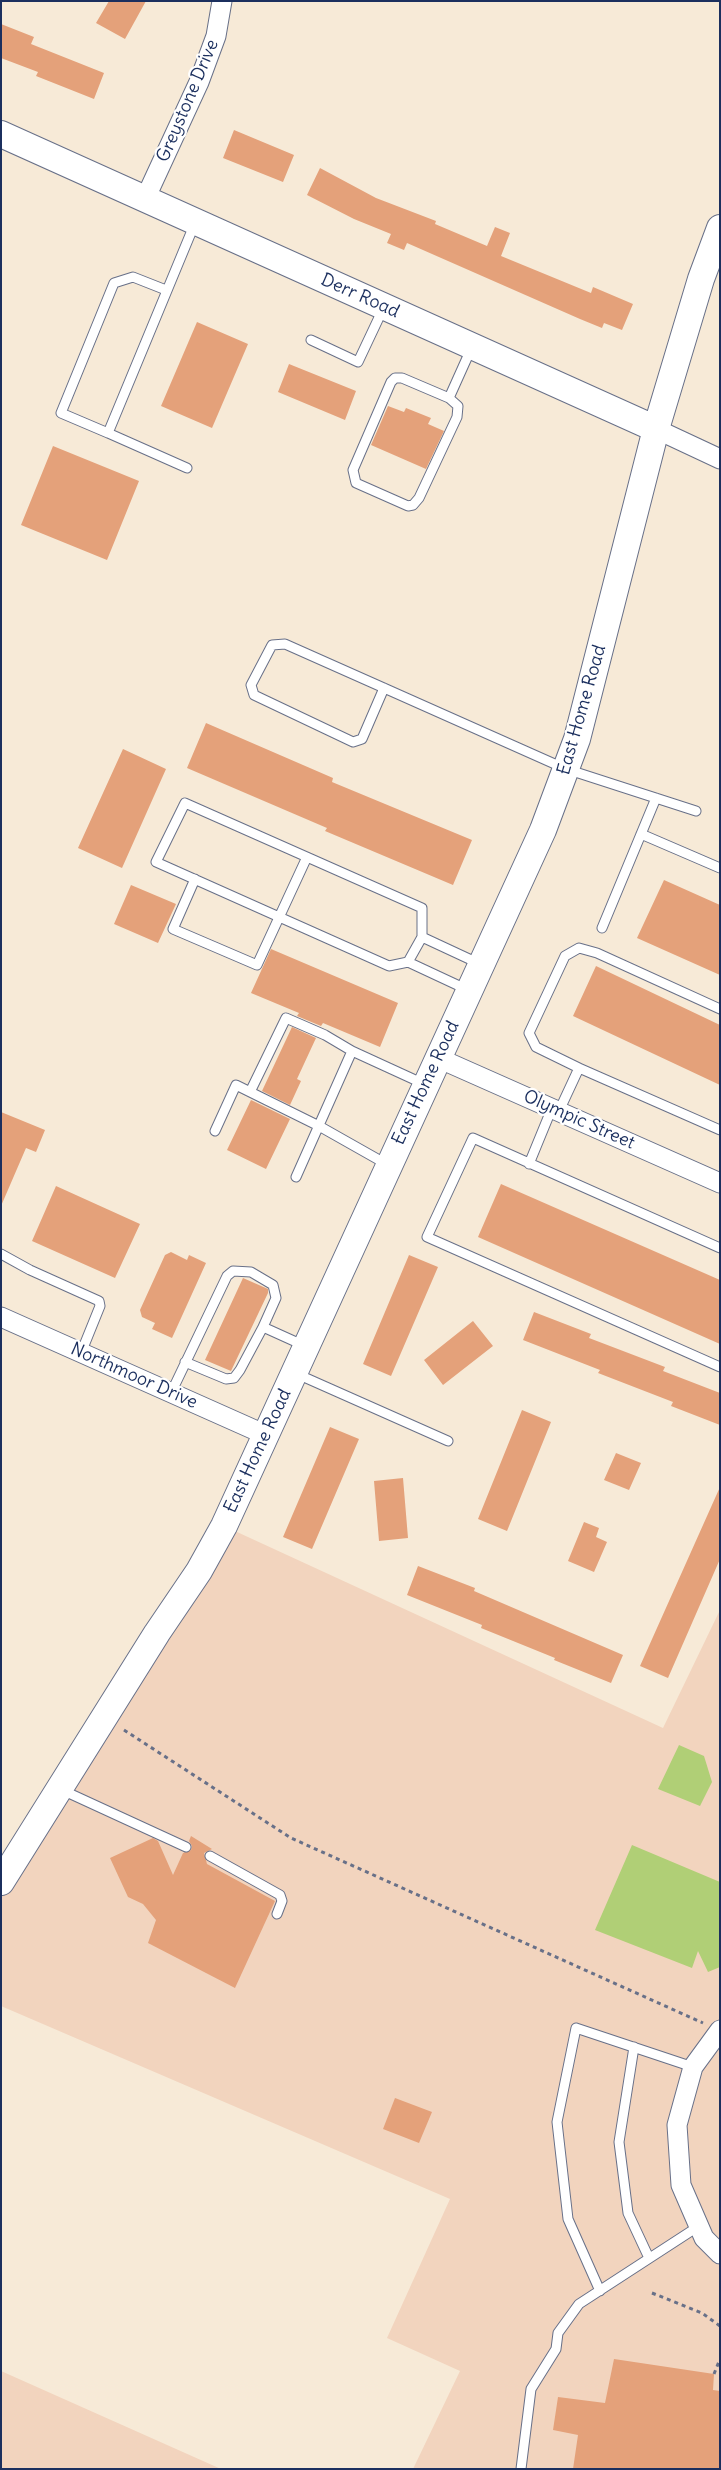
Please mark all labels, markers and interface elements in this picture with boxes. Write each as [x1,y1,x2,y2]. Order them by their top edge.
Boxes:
street label: Greystone Drive [152,36,224,166]
street label: Derr Road [317,269,403,323]
street label: East Home Road [553,643,611,777]
street label: East Home Road [388,1018,464,1148]
street label: Olympic Street [520,1086,638,1154]
street label: Northmoor Drive [67,1338,201,1414]
street label: East Home Road [220,1386,296,1516]

